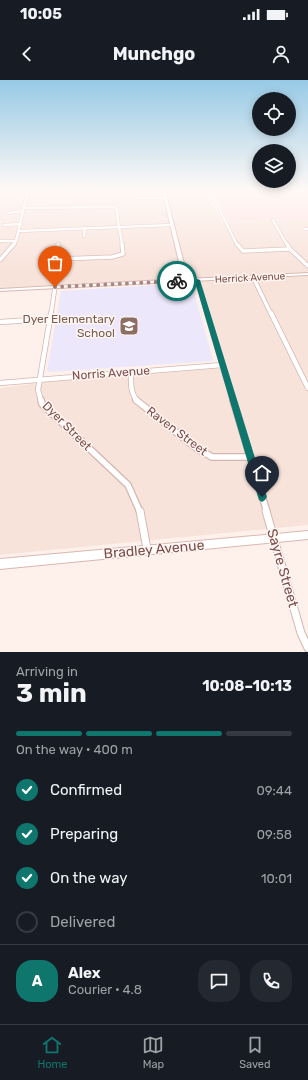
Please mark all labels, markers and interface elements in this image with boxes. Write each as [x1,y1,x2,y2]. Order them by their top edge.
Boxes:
text: 10:05 [20,5,62,23]
icon: back [16,43,38,65]
text: Munchgo [113,43,195,65]
icon: person [270,43,292,65]
map controls [252,92,296,188]
button: locate [252,92,296,136]
button: layers [252,144,296,188]
pin [38,246,72,287]
icon: bag [44,252,66,274]
courier [157,261,197,301]
icon: bike [166,270,188,292]
street label: Herrick Avenue [215,270,286,286]
place label: Dyer Elementary School [22,312,115,340]
school or university icon: Dyer Elementary School [118,315,140,337]
street label: Norris Avenue [72,363,151,383]
street label: Dyer Street [40,399,95,454]
street label: Raven Street [144,404,210,459]
pin [245,456,279,497]
icon: home [251,462,273,484]
street label: Sayre Street [263,527,302,610]
street label: Bradley Avenue [103,537,205,562]
text: Arriving in [16,664,78,679]
text: 10:08–10:13 [202,677,292,695]
text: 3 min [16,678,87,709]
text: On the way · 400 m [16,742,133,757]
icon: check [16,779,38,801]
text: Confirmed [50,781,122,799]
text: 09:44 [257,783,292,798]
icon: check [16,823,38,845]
text: Preparing [50,825,118,843]
text: 09:58 [257,827,292,842]
icon: check [16,867,38,889]
text: On the way [50,869,128,887]
text: 10:01 [261,871,292,886]
text: Delivered [50,913,115,931]
button: chat [198,960,240,1002]
button: phone [250,960,292,1002]
text: Alex [68,964,101,982]
text: A [32,972,42,990]
text: Courier · 4.8 [68,982,142,997]
tab: Home [37,1034,68,1071]
tab: Map [142,1034,164,1071]
tab: Saved [239,1034,271,1071]

